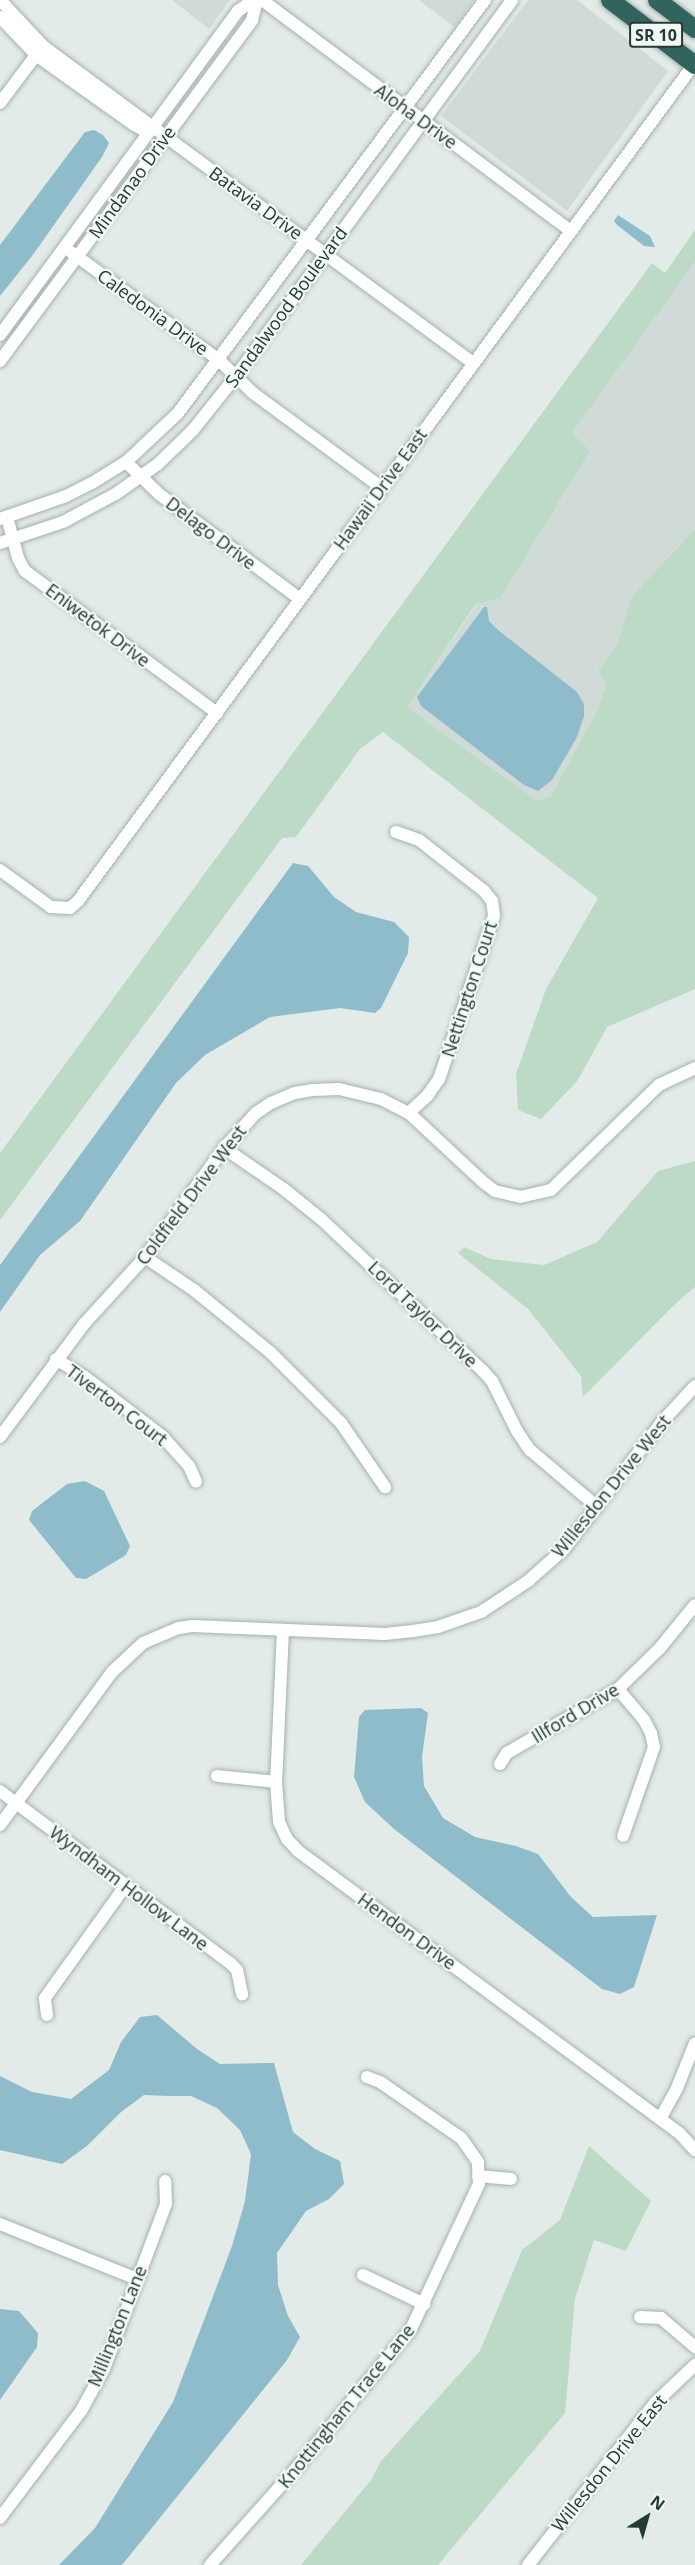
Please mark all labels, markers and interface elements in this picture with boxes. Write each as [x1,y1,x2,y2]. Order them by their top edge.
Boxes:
road number: SR 10 [629,22,683,48]
street label: Aloha Drive [371,79,461,153]
street label: Mindanao Drive [84,122,180,242]
street label: Batavia Drive [205,162,307,244]
street label: Sandalwood Boulevard [220,222,352,392]
street label: Caledonia Drive [93,264,213,360]
street label: Hawaii Drive East [329,424,431,554]
street label: Delago Drive [162,492,260,574]
street label: Eniwetok Drive [42,579,154,671]
street label: Nettington Court [437,918,501,1060]
street label: Coldfield Drive West [131,1121,251,1269]
street label: Lord Taylor Drive [364,1256,482,1372]
street label: Tiverton Court [62,1360,172,1450]
street label: Willesdon Drive West [547,1410,675,1562]
street label: Illford Drive [527,1678,623,1748]
street label: Wyndham Hollow Lane [45,1821,213,1955]
street label: Hendon Drive [354,1888,460,1974]
street label: Millington Lane [83,2262,151,2390]
street label: Knottingham Trace Lane [273,2320,419,2492]
street label: Willesdon Drive East [547,2390,671,2536]
north arrow [617,2487,677,2547]
text: N [646,2490,670,2515]

